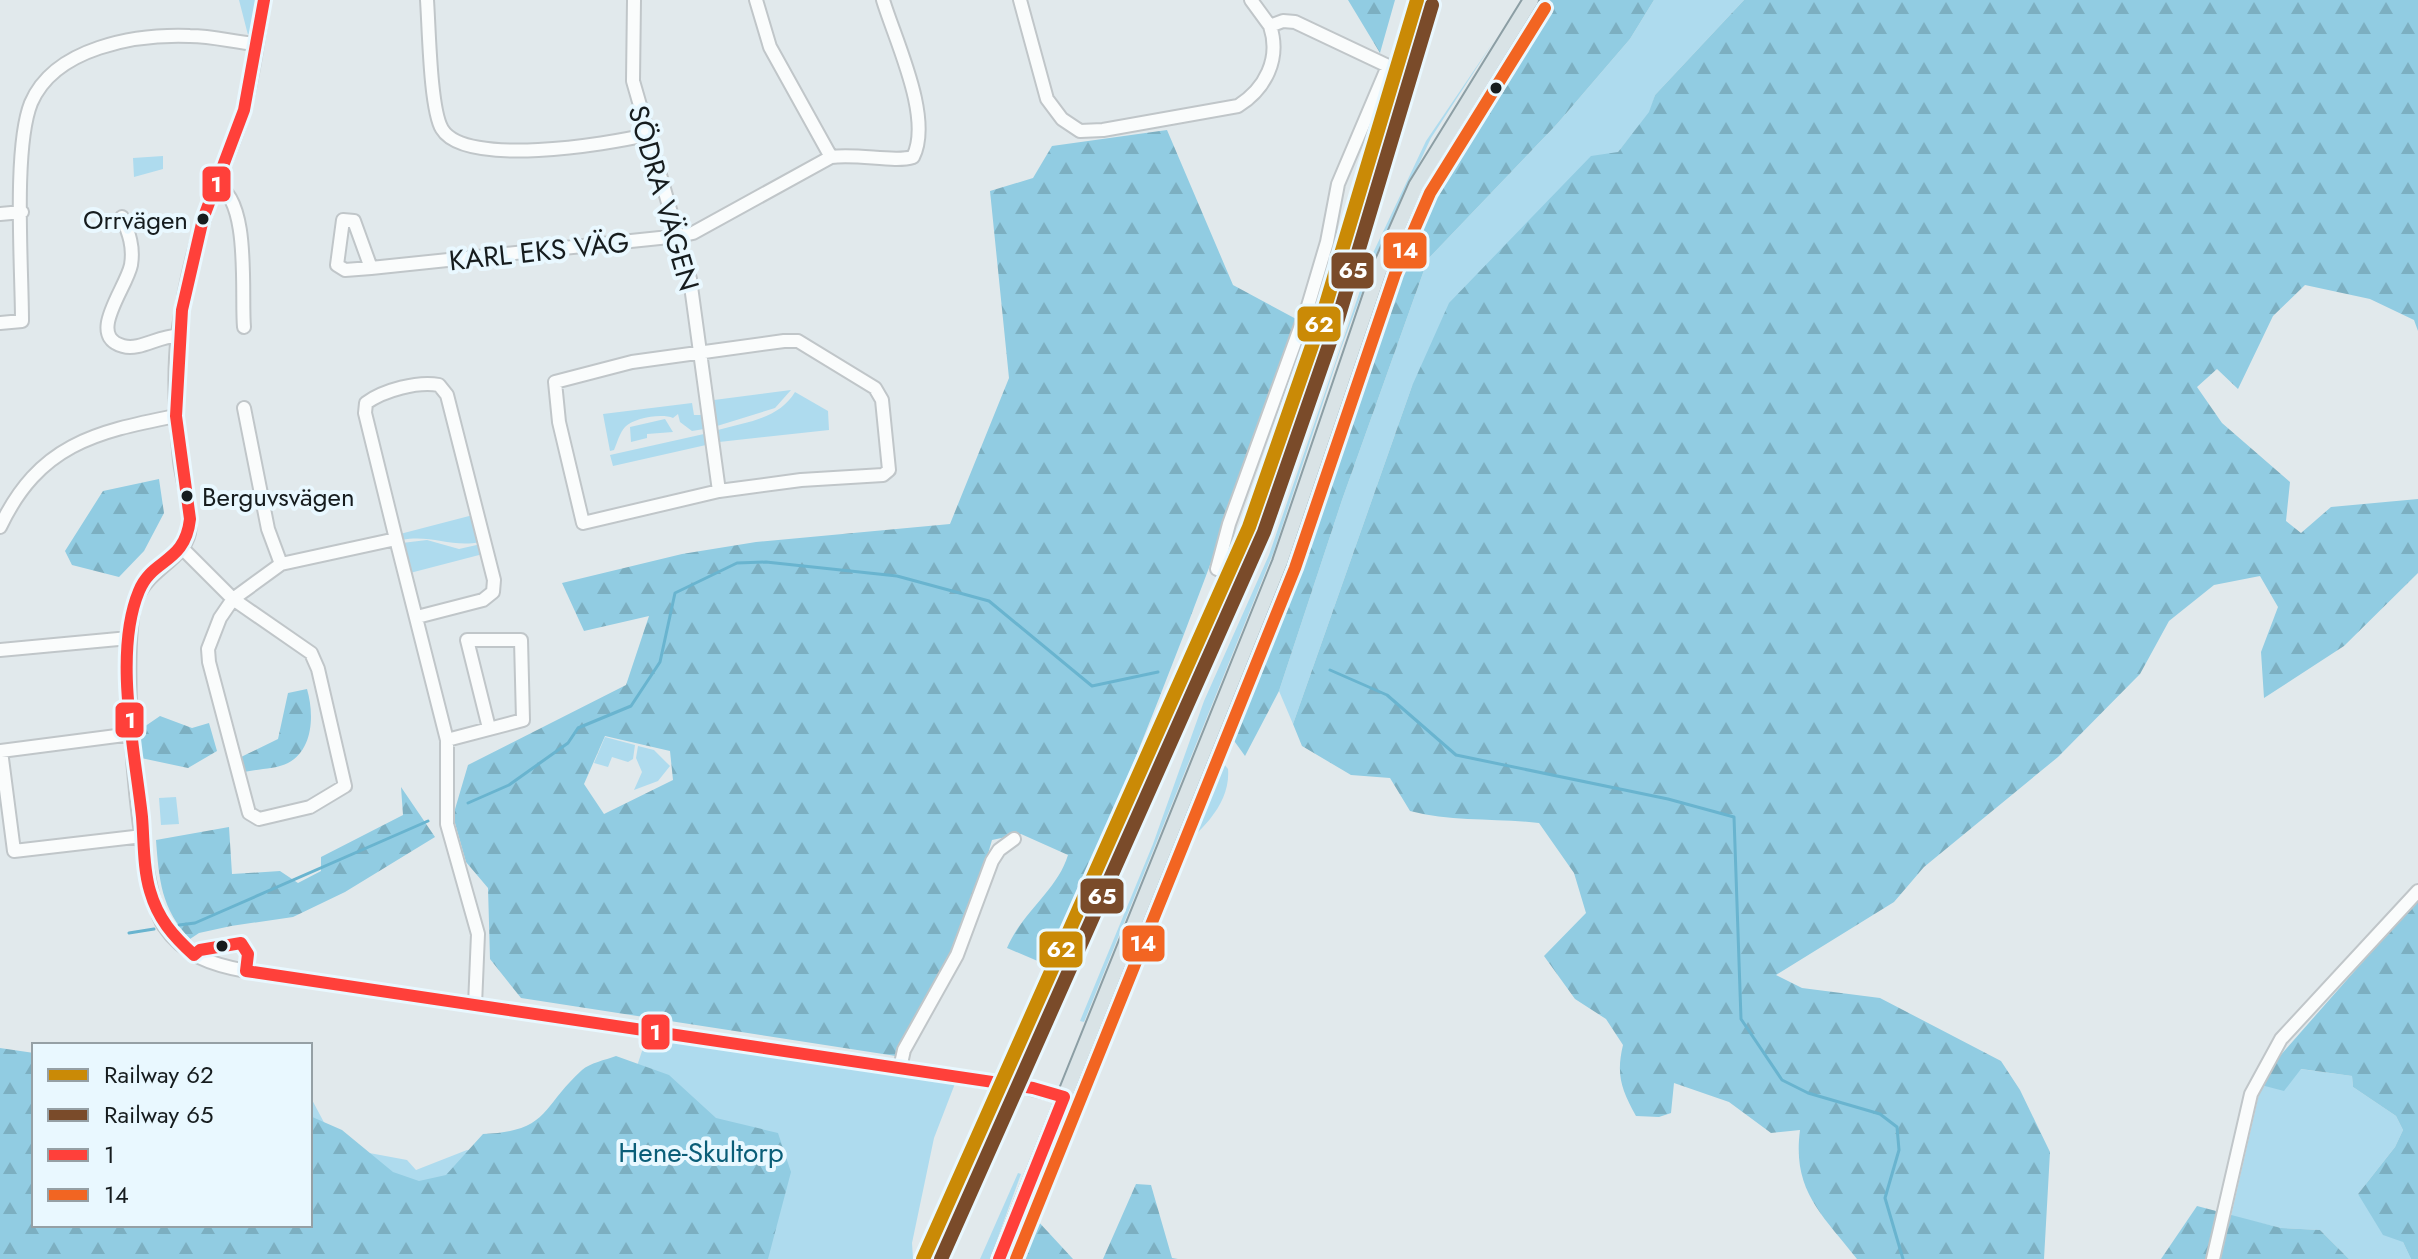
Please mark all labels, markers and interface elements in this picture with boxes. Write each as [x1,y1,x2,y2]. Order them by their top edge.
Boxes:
unlabelled marker [1488,80,1504,96]
street label: SÖDRA VÄGEN [617,101,710,296]
line badge: 1 [201,165,232,203]
text: 1 [210,168,222,200]
place label: Orrvägen [83,201,188,239]
marker: Orrvägen [195,211,211,227]
street label: KARL EKS VÄG [447,222,631,281]
line badge: 14 [1382,231,1428,270]
text: 14 [1392,234,1418,266]
line badge: 65 [1330,251,1375,290]
text: 65 [1339,254,1367,286]
line badge: 62 [1296,305,1342,343]
text: 62 [1304,308,1334,340]
place label: Berguvsvägen [202,478,355,516]
marker: Berguvsvägen [179,488,195,504]
line badge: 1 [114,701,145,739]
text: 1 [124,704,136,736]
line badge: 65 [1079,877,1125,915]
text: 65 [1088,880,1116,912]
line badge: 14 [1121,924,1166,963]
text: 14 [1130,927,1156,959]
line badge: 62 [1038,930,1084,969]
text: 62 [1046,933,1076,965]
unlabelled marker [214,938,230,954]
line badge: 1 [640,1013,671,1051]
text: 1 [649,1016,661,1048]
legend [32,1043,312,1227]
text: Railway 62 [104,1057,214,1092]
text: Railway 65 [104,1097,214,1132]
park label: Hene-Skultorp [618,1132,784,1173]
text: 1 [104,1137,115,1172]
text: 14 [104,1177,129,1212]

